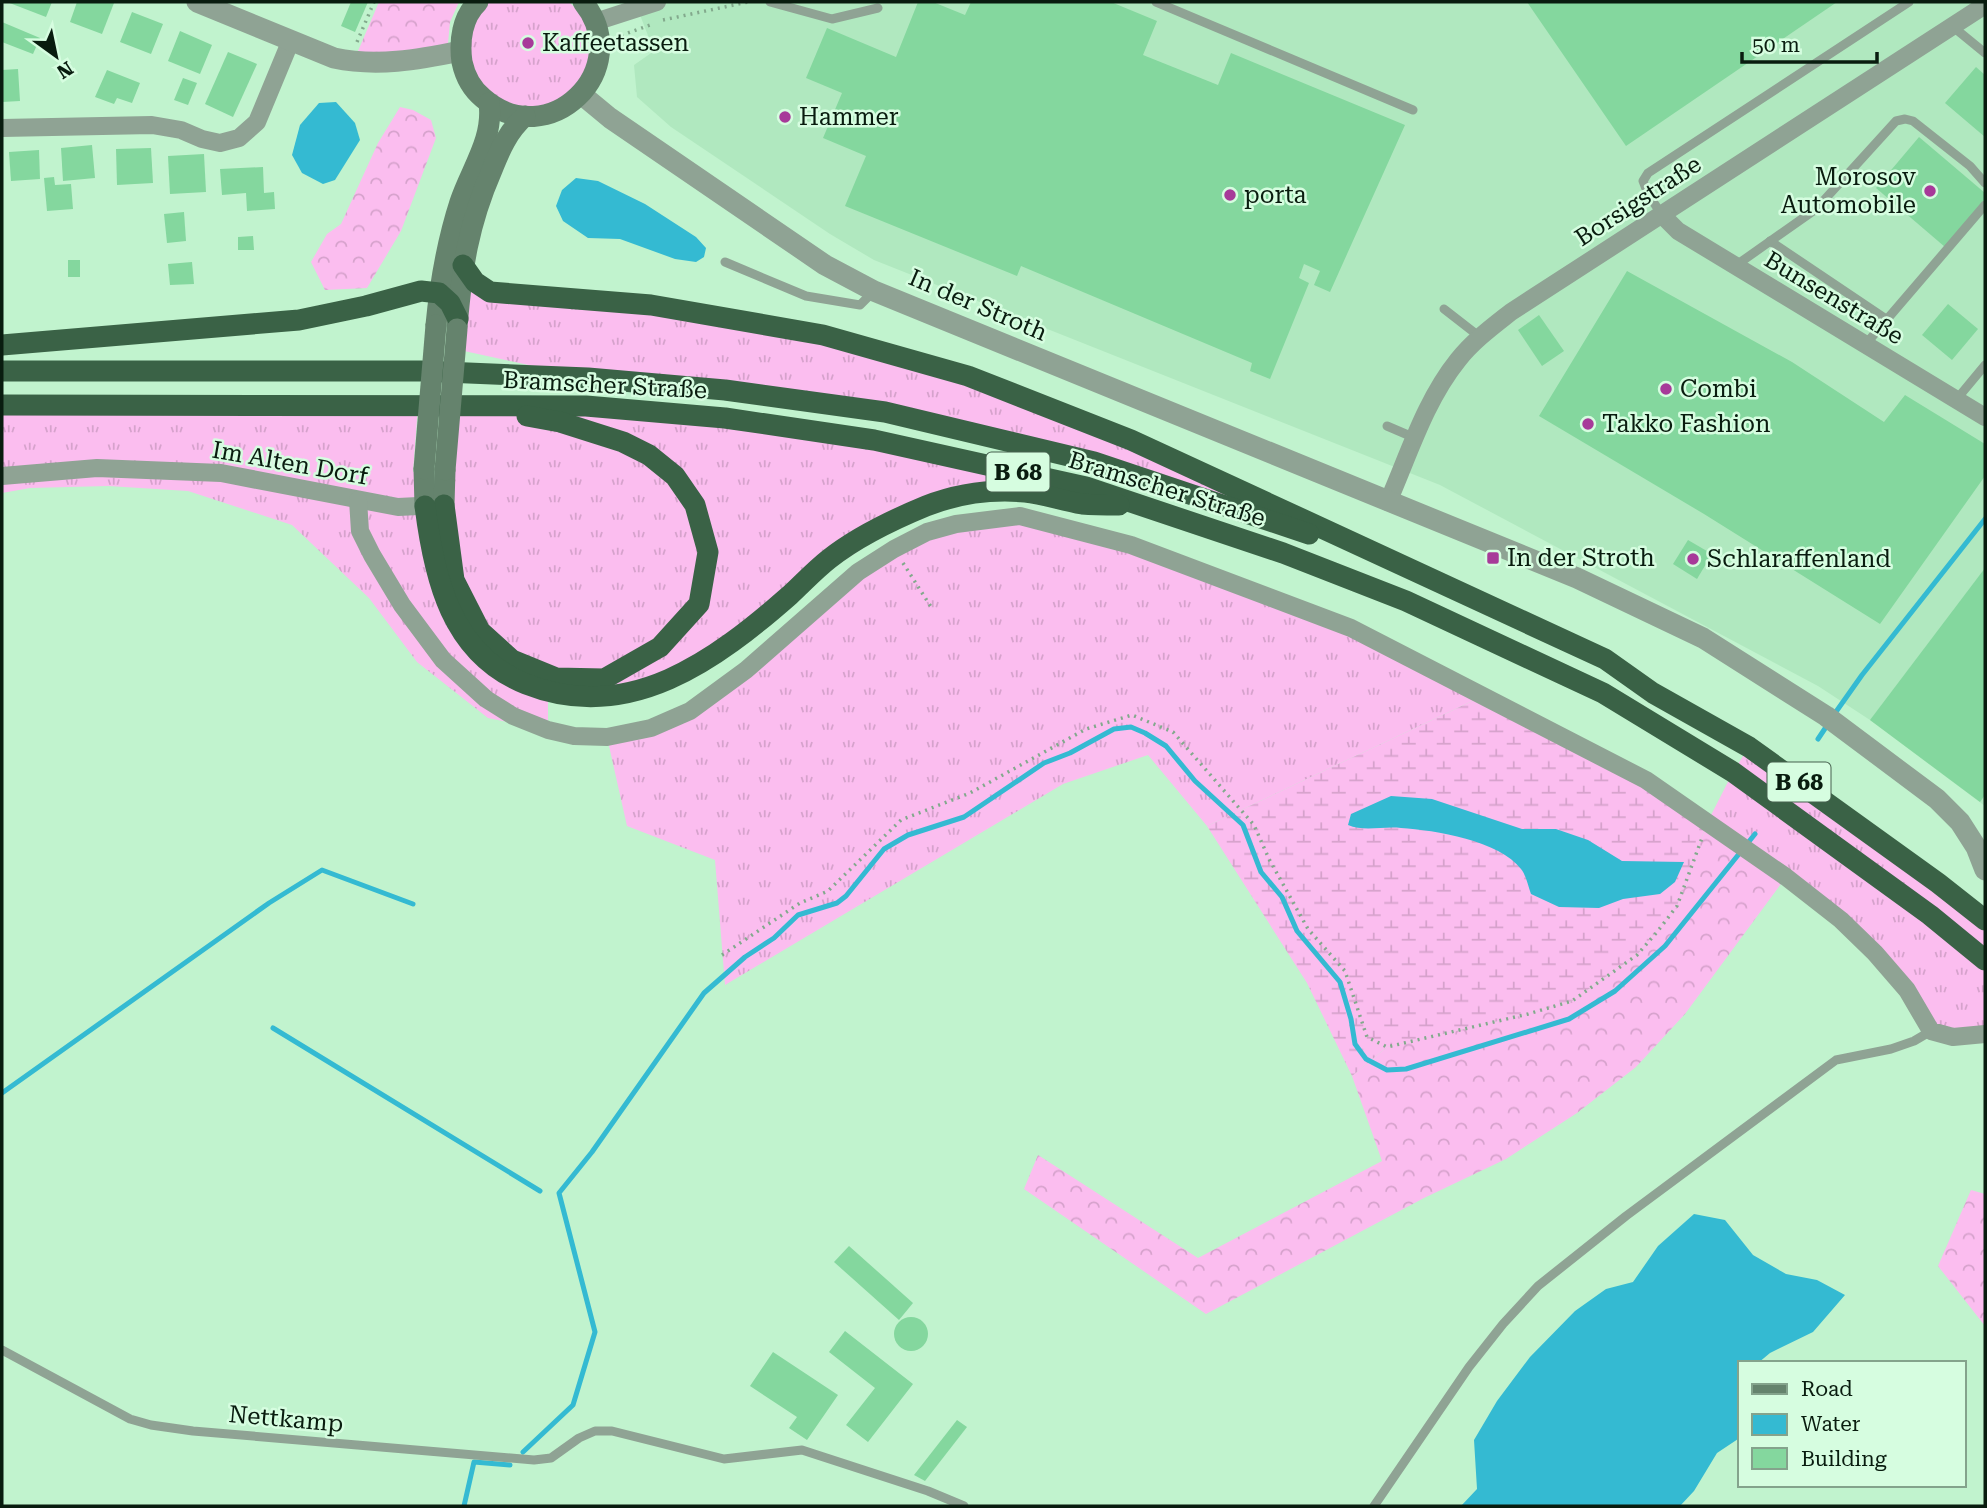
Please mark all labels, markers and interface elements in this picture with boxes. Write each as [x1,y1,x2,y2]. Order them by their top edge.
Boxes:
north arrow [21,21,91,91]
scale bar [1742,21,1877,65]
place label: Kaffeetassen [542,29,689,57]
text: 50 m [1752,33,1800,57]
marker: Kaffeetassen [520,35,536,51]
text: N [52,56,77,84]
place label: Hammer [799,103,899,131]
marker: Hammer [777,109,793,125]
street label: Borsigstraße [1570,150,1706,252]
place label: Morosov Automobile [1781,163,1916,219]
place label: porta [1244,181,1307,209]
marker: Morosov Automobile [1922,183,1938,199]
marker: porta [1222,187,1238,203]
street label: Bunsenstraße [1759,245,1909,351]
street label: In der Stroth [905,263,1051,347]
street label: Bramscher Straße [502,366,708,404]
place label: Combi [1680,375,1757,403]
marker: Combi [1658,381,1674,397]
place label: Takko Fashion [1602,410,1770,438]
marker: Takko Fashion [1580,416,1596,432]
street label: Im Alten Dorf [210,436,371,491]
street label: Bramscher Straße [1065,446,1269,532]
road number: B 68 [986,452,1050,492]
place label: In der Stroth [1507,544,1655,572]
place label: Schlaraffenland [1707,545,1891,573]
marker: In der Stroth [1485,550,1501,566]
marker: Schlaraffenland [1685,551,1701,567]
road number: B 68 [1768,762,1830,802]
legend [1738,1361,1966,1487]
text: Road [1801,1377,1853,1401]
street label: Nettkamp [227,1400,345,1438]
text: Water [1801,1412,1861,1436]
text: Building [1801,1447,1887,1471]

